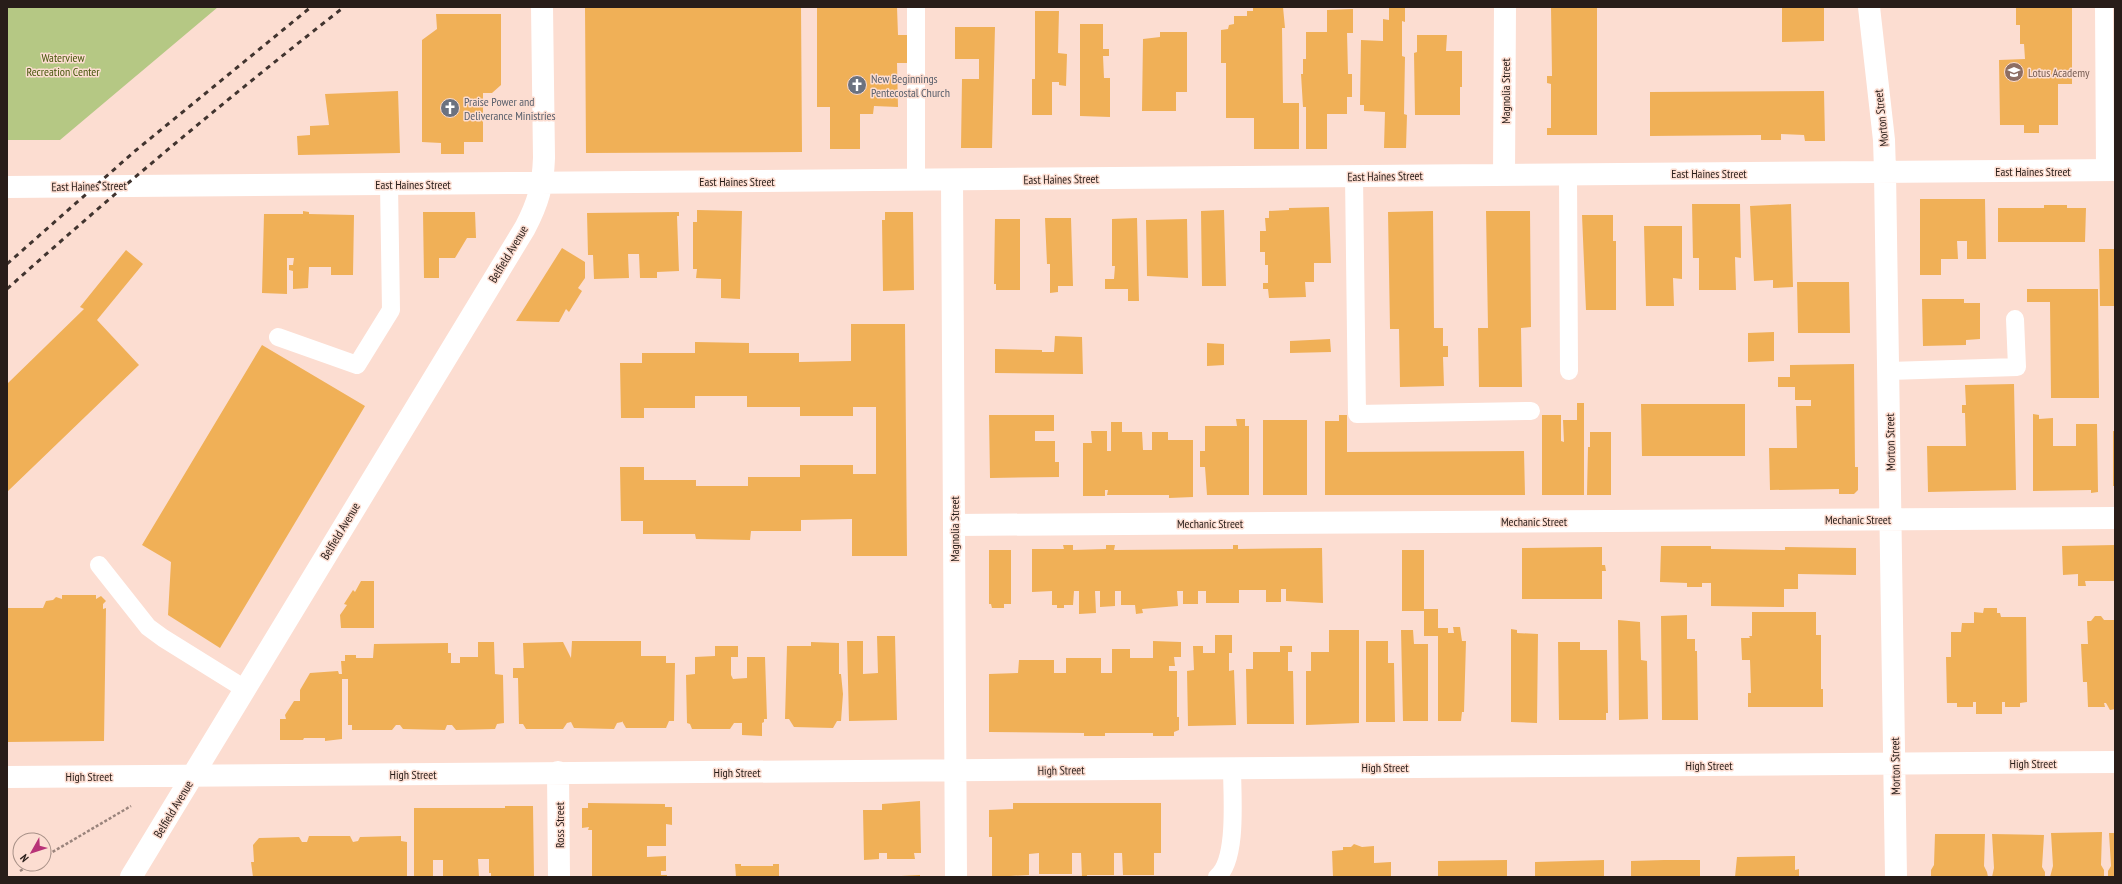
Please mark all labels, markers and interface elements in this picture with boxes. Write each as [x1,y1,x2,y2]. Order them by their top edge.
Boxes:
park label: Waterview Recreation Center [26,50,100,79]
street label: Magnolia Street [1498,57,1513,124]
school or university icon: Lotus Academy [2003,61,2025,83]
place label: Lotus Academy [2028,65,2090,80]
place label: New Beginnings Pentecostal Church [871,71,950,100]
church icon: New Beginnings Pentecostal Church [846,74,868,96]
street label: Morton Street [1870,88,1891,147]
place label: Praise Power and Deliverance Ministries [464,94,556,123]
church icon: Praise Power and Deliverance Ministries [439,97,461,119]
street label: East Haines Street [1995,164,2071,179]
street label: East Haines Street [1671,166,1747,181]
street label: East Haines Street [1347,168,1423,184]
street label: East Haines Street [1023,171,1099,187]
street label: East Haines Street [699,174,775,189]
street label: East Haines Street [375,177,451,192]
street label: East Haines Street [51,178,127,194]
street label: Belfield Avenue [485,223,531,285]
street label: Morton Street [1882,412,1898,471]
street label: Magnolia Street [947,495,962,562]
street label: Belfield Avenue [317,500,363,562]
street label: Mechanic Street [1825,512,1892,527]
street label: Mechanic Street [1501,514,1568,529]
street label: Mechanic Street [1177,516,1244,531]
street label: Morton Street [1887,736,1903,795]
street label: High Street [2010,756,2057,771]
street label: High Street [1686,758,1733,773]
street label: High Street [1362,760,1409,775]
street label: High Street [1037,762,1085,778]
street label: High Street [714,765,761,780]
street label: High Street [390,767,437,782]
street label: High Street [66,769,113,784]
street label: Belfield Avenue [150,778,196,840]
street label: Ross Street [552,801,567,848]
north arrow [12,832,52,872]
text: N [17,852,32,865]

